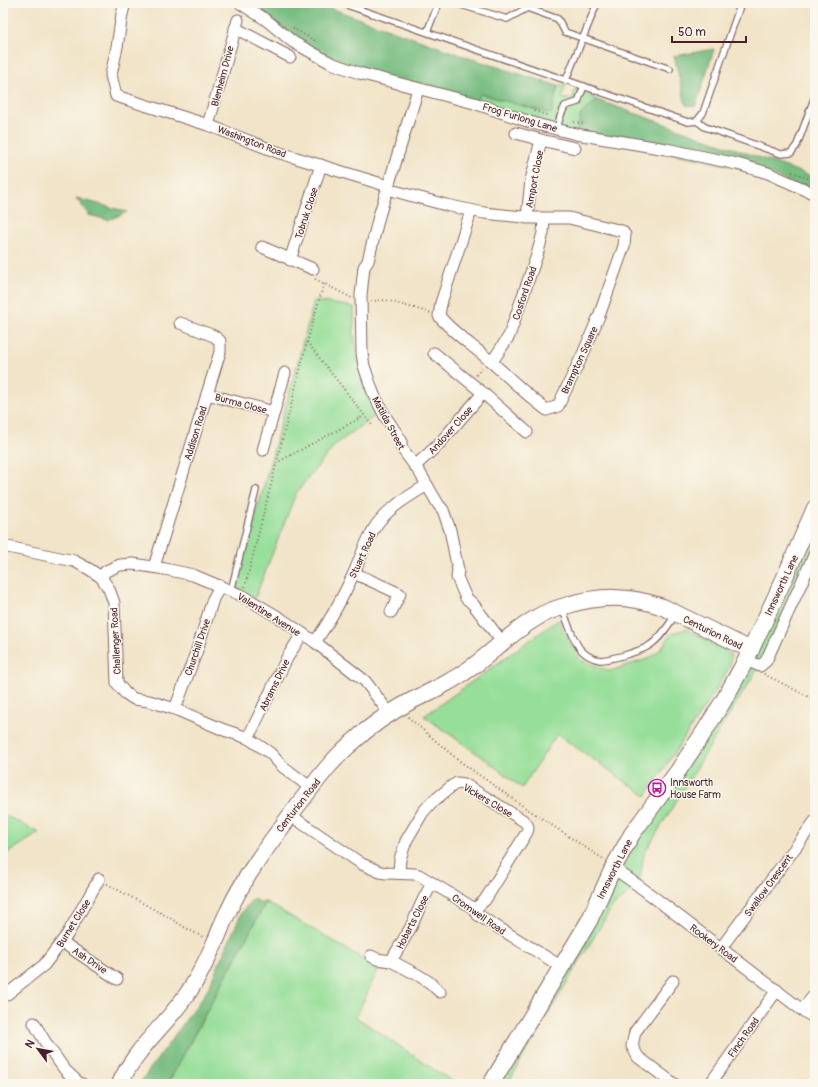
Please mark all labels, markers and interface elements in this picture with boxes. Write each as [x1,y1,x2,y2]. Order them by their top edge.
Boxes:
scale bar [672,18,746,44]
text: 50 m [678,25,706,40]
street label: Blenheim Drive [209,45,237,108]
street label: Frog Furlong Lane [481,101,559,135]
street label: Washington Road [216,123,288,161]
street label: Amport Close [524,149,546,209]
street label: Tobruk Close [293,186,321,241]
street label: Cosford Road [510,265,540,322]
street label: Brampton Square [559,325,601,396]
street label: Burma Close [213,391,268,417]
street label: Matilda Street [369,395,408,453]
street label: Andover Close [426,404,476,457]
street label: Addison Road [182,405,210,462]
street label: Stuart Road [347,530,379,581]
street label: Innsworth Lane [763,553,801,618]
street label: Valentine Avenue [235,591,302,639]
street label: Challenger Road [108,607,124,675]
street label: Centurion Road [681,613,744,653]
street label: Churchill Drive [183,617,213,677]
street label: Abrams Drive [257,657,293,713]
street label: Centurion Road [274,776,323,835]
place label: Innsworth House Farm [670,777,721,801]
bus stop icon: Innsworth House Farm [647,778,667,798]
street label: Vickers Close [461,781,514,820]
street label: Innsworth Lane [595,837,635,901]
street label: Swallow Crescent [742,851,796,919]
street label: Cromwell Road [449,892,508,938]
street label: Hobarts Close [394,893,432,951]
street label: Burnet Close [54,897,93,950]
street label: Rookery Road [687,922,740,966]
street label: Ash Drive [70,945,109,977]
street label: Finch Road [726,1015,762,1060]
north arrow [18,1029,58,1069]
text: N [22,1037,38,1051]

